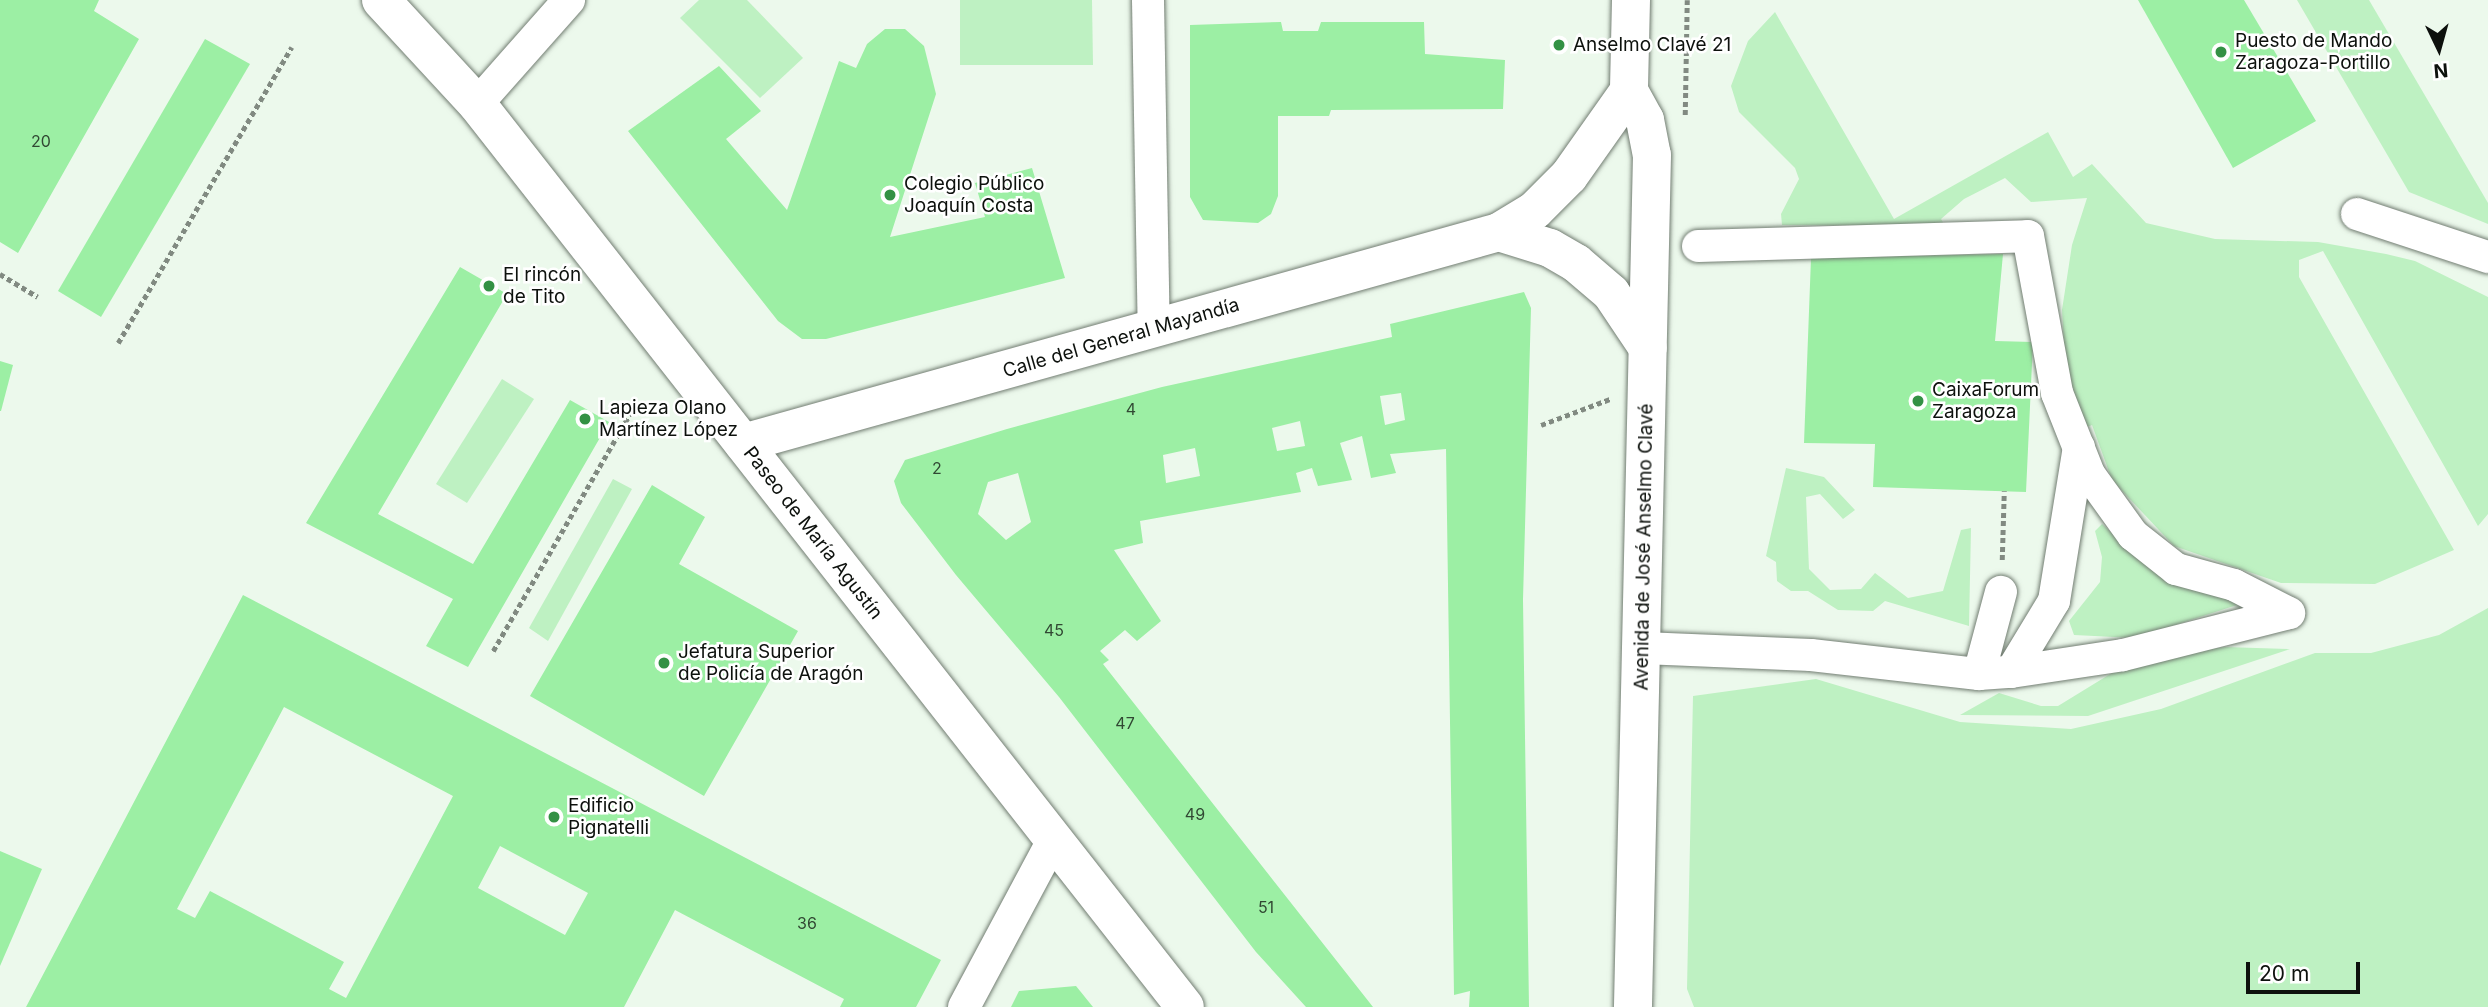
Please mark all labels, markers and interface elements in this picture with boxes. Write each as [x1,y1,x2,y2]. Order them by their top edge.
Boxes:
north arrow [2404,14,2474,84]
place label: Puesto de Mando Zaragoza-Portillo [2235,30,2392,74]
place label: Anselmo Clavé 21 [1573,34,1731,56]
marker: Anselmo Clavé 21 [1551,37,1567,53]
marker: Puesto de Mando Zaragoza-Portillo [2213,44,2229,60]
text: N [2433,58,2449,83]
house number: 20 [31,131,51,151]
place label: Colegio Público Joaquín Costa [904,173,1044,217]
marker: Colegio Público Joaquín Costa [882,187,898,203]
place label: El rincón de Tito [503,264,581,308]
marker: El rincón de Tito [481,278,497,294]
street label: Calle del General Mayandía [1000,293,1242,383]
place label: CaixaForum Zaragoza [1932,379,2039,423]
marker: CaixaForum Zaragoza [1910,393,1926,409]
place label: Lapieza Olano Martínez López [599,397,738,441]
house number: 4 [1126,399,1136,419]
street label: Avenida de José Anselmo Clavé [1630,403,1658,691]
marker: Lapieza Olano Martínez López [577,411,593,427]
street label: Paseo de María Agustín [739,442,887,624]
house number: 2 [932,458,942,478]
house number: 45 [1044,620,1064,640]
place label: Jefatura Superior de Policía de Aragón [678,641,863,685]
marker: Jefatura Superior de Policía de Aragón [656,655,672,671]
house number: 47 [1115,713,1135,733]
place label: Edificio Pignatelli [568,795,649,839]
house number: 49 [1185,804,1205,824]
marker: Edificio Pignatelli [546,809,562,825]
house number: 51 [1258,897,1274,917]
house number: 36 [797,913,817,933]
scale bar [2250,948,2364,992]
text: 20 m [2259,961,2309,986]

